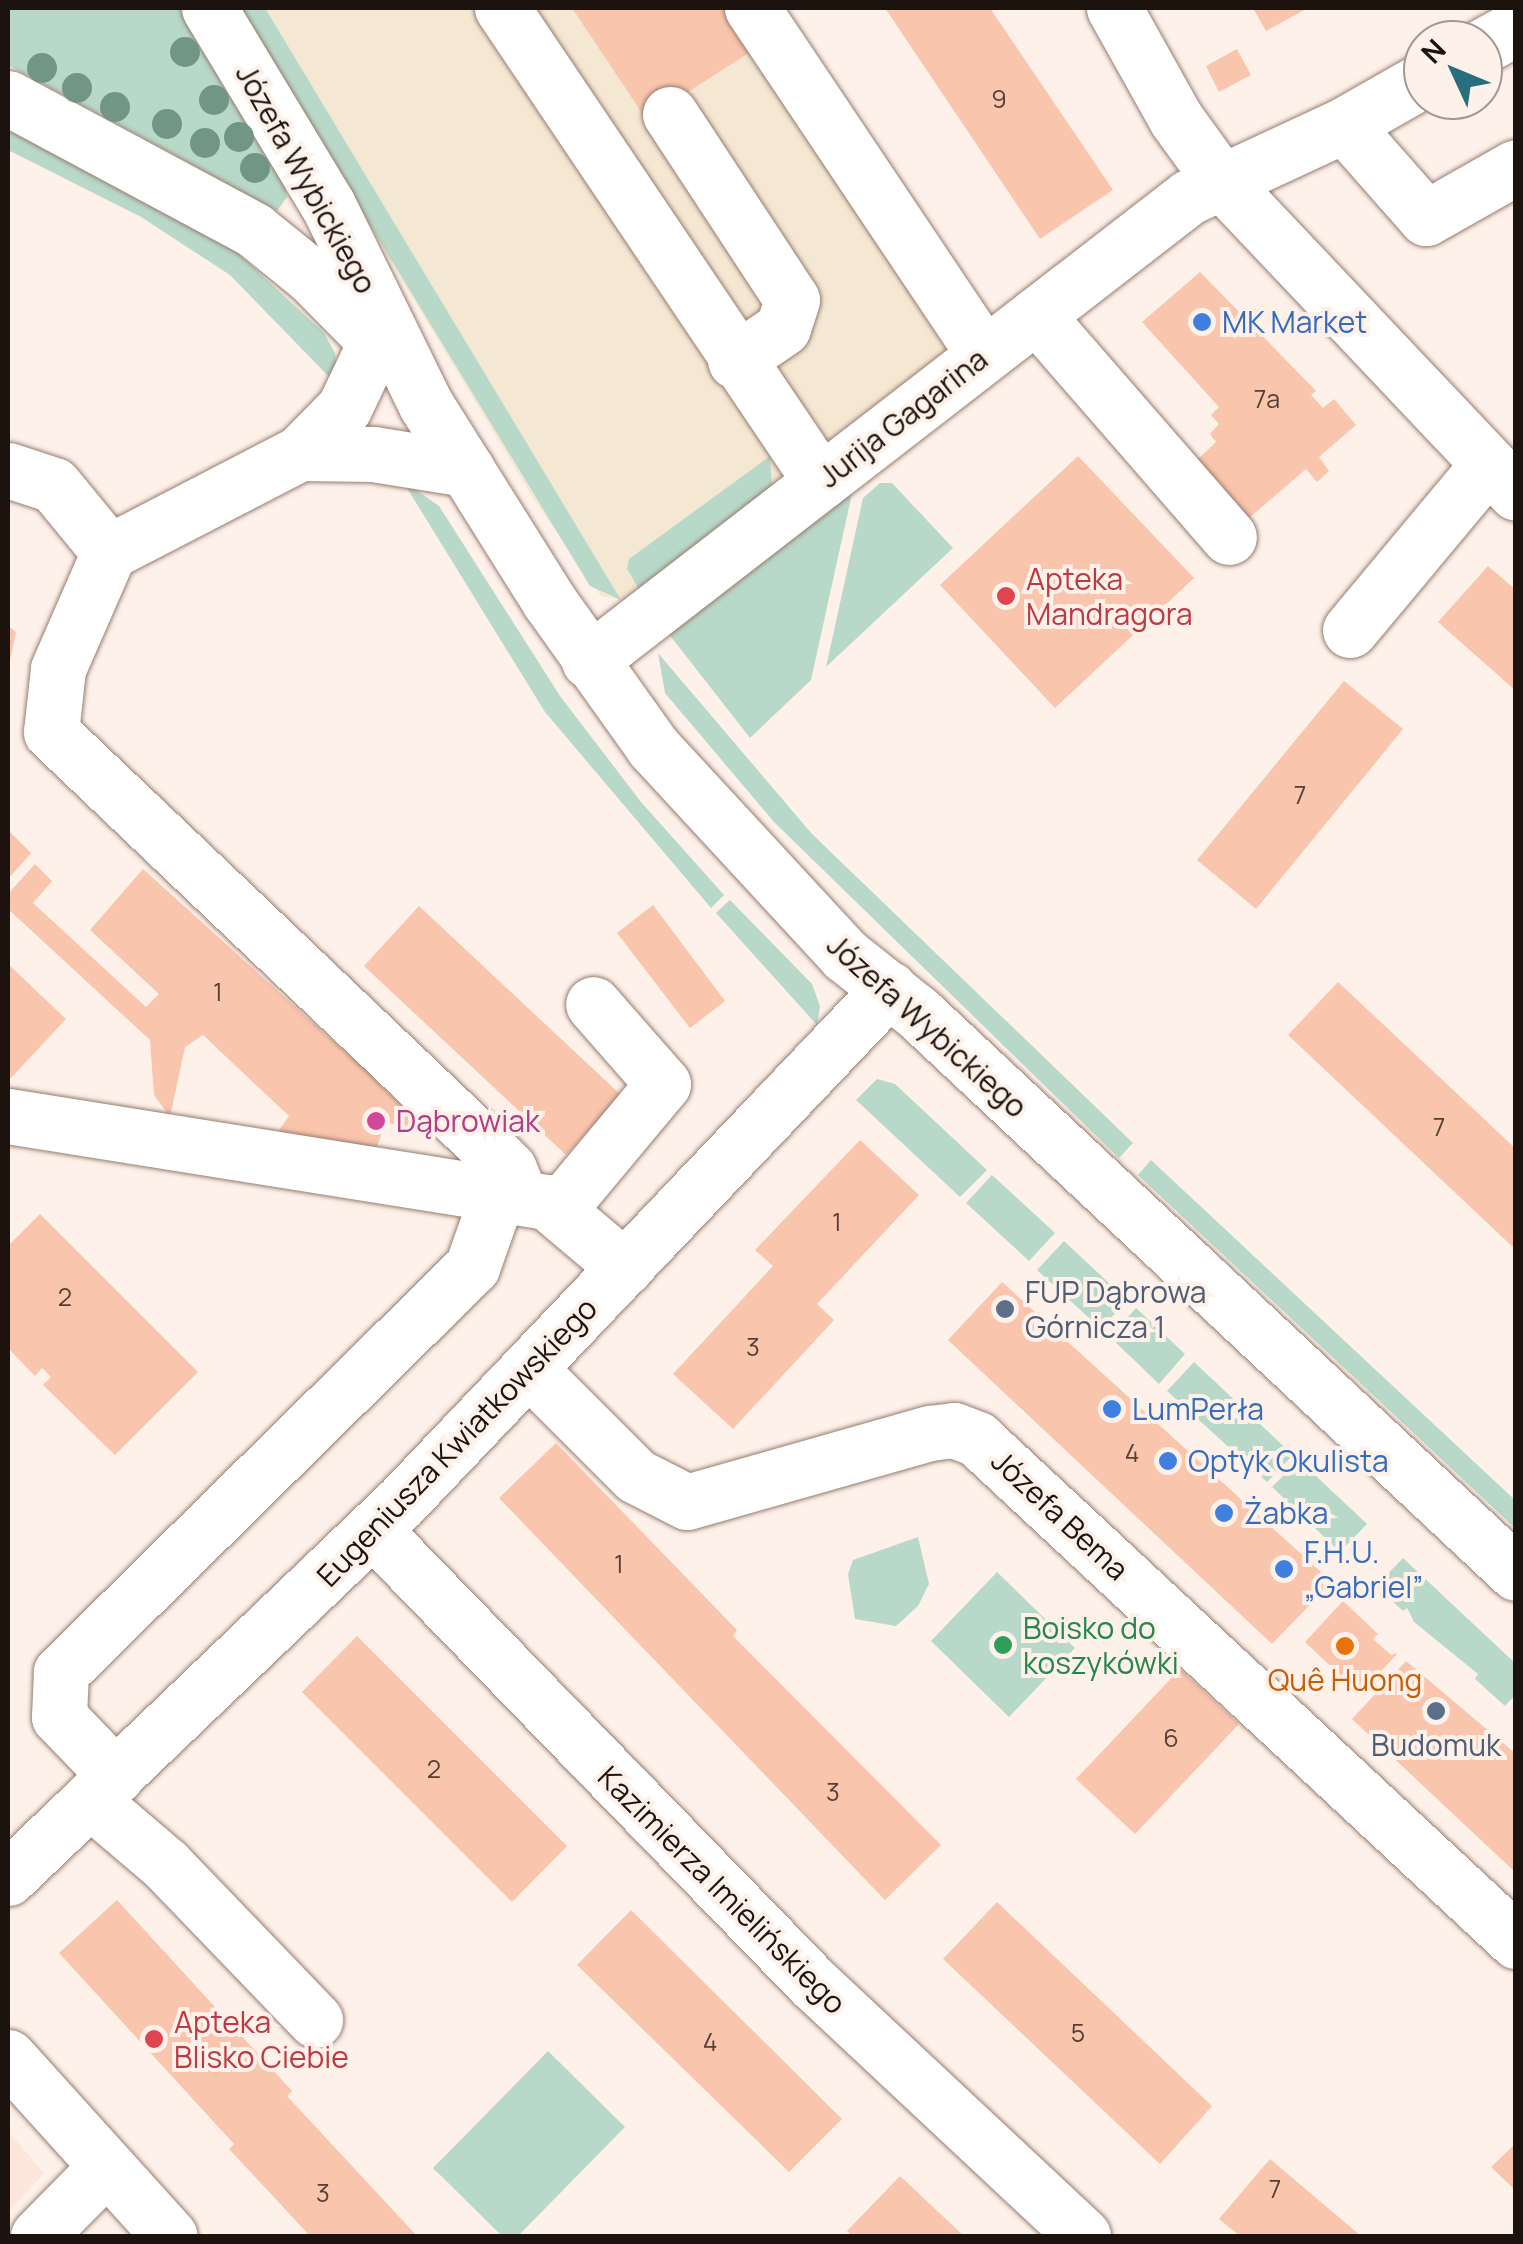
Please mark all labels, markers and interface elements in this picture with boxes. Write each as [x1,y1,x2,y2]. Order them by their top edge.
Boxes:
north arrow [1403,20,1503,120]
text: N [1412,30,1454,71]
street label: Józefa Wybickiego [228,58,384,300]
house number: 9 [991,84,1007,114]
place label: MK Market [1222,304,1368,340]
marker: MK Market [1191,311,1213,333]
street label: Jurija Gagarina [811,341,995,495]
house number: 7a [1254,384,1280,414]
place label: Apteka Mandragora [1026,561,1193,632]
marker: Apteka Mandragora [995,585,1017,607]
house number: 7 [1294,780,1306,810]
street label: Józefa Wybickiego [820,927,1034,1125]
house number: 1 [213,977,223,1007]
place label: Dąbrowiak [396,1103,540,1139]
marker: Dąbrowiak [365,1110,387,1132]
house number: 7 [1433,1112,1445,1142]
house number: 1 [832,1207,842,1237]
place label: FUP Dąbrowa Górnicza 1 [1025,1274,1206,1344]
house number: 2 [58,1282,72,1312]
street label: Eugeniusza Kwiatkowskiego [310,1290,604,1594]
marker: FUP Dąbrowa Górnicza 1 [994,1298,1016,1320]
house number: 3 [746,1332,760,1362]
place label: LumPerła [1132,1391,1264,1427]
marker: LumPerła [1101,1398,1123,1420]
house number: 4 [1125,1438,1139,1468]
street label: Józefa Bema [984,1443,1136,1587]
place label: Optyk Okulista [1188,1443,1389,1479]
marker: Optyk Okulista [1157,1450,1179,1472]
place label: Żabka [1244,1495,1328,1531]
marker: Żabka [1213,1502,1235,1524]
place label: F.H.U. „Gabriel” [1304,1534,1423,1604]
house number: 1 [614,1549,624,1579]
marker: F.H.U. „Gabriel” [1273,1558,1295,1580]
place label: Boisko do koszykówki [1023,1610,1179,1680]
marker: Boisko do koszykówki [992,1634,1014,1656]
marker: Quê Huong [1334,1635,1356,1657]
place label: Quê Huong [1268,1662,1422,1698]
marker: Budomuk [1425,1700,1447,1722]
house number: 6 [1163,1723,1179,1753]
place label: Budomuk [1371,1727,1501,1763]
house number: 2 [427,1754,441,1784]
street label: Kazimierza Imielińskiego [591,1759,853,2021]
house number: 3 [826,1777,840,1807]
place label: Apteka Blisko Ciebie [174,2004,349,2074]
house number: 5 [1071,2018,1085,2048]
house number: 4 [703,2027,717,2057]
marker: Apteka Blisko Ciebie [143,2028,165,2050]
house number: 7 [1269,2174,1281,2204]
house number: 3 [316,2178,330,2208]

